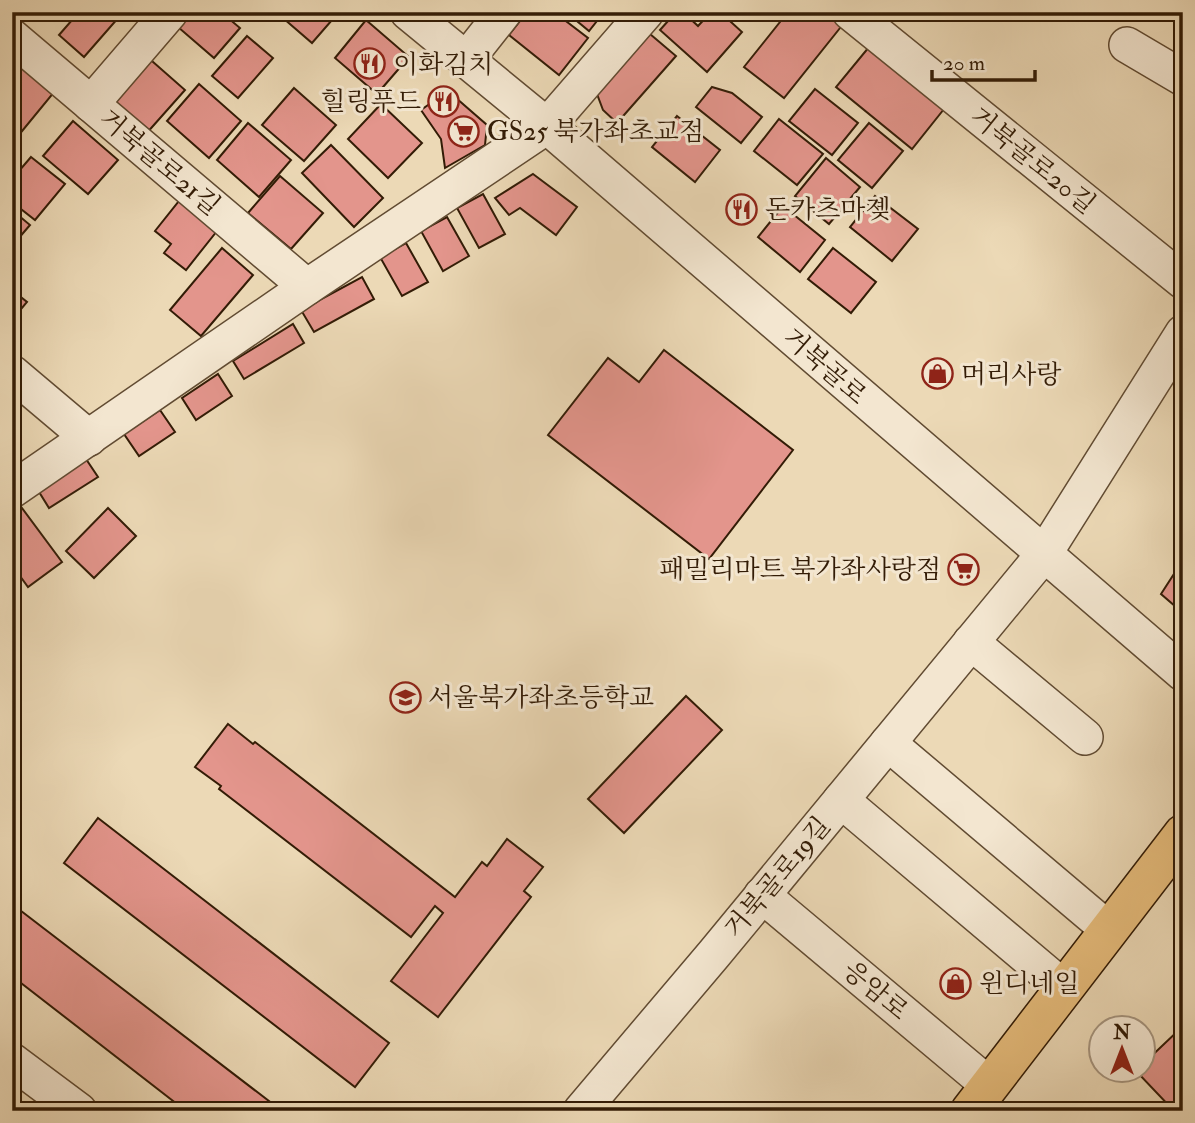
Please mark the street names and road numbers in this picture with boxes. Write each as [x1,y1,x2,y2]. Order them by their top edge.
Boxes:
street label: 거북골로20길 [963,100,1102,221]
street label: 거북골로21길 [92,103,226,223]
street label: 거북골로 [776,322,873,412]
street label: 거북골로19길 [718,811,838,945]
street label: 응암로 [836,954,915,1027]

